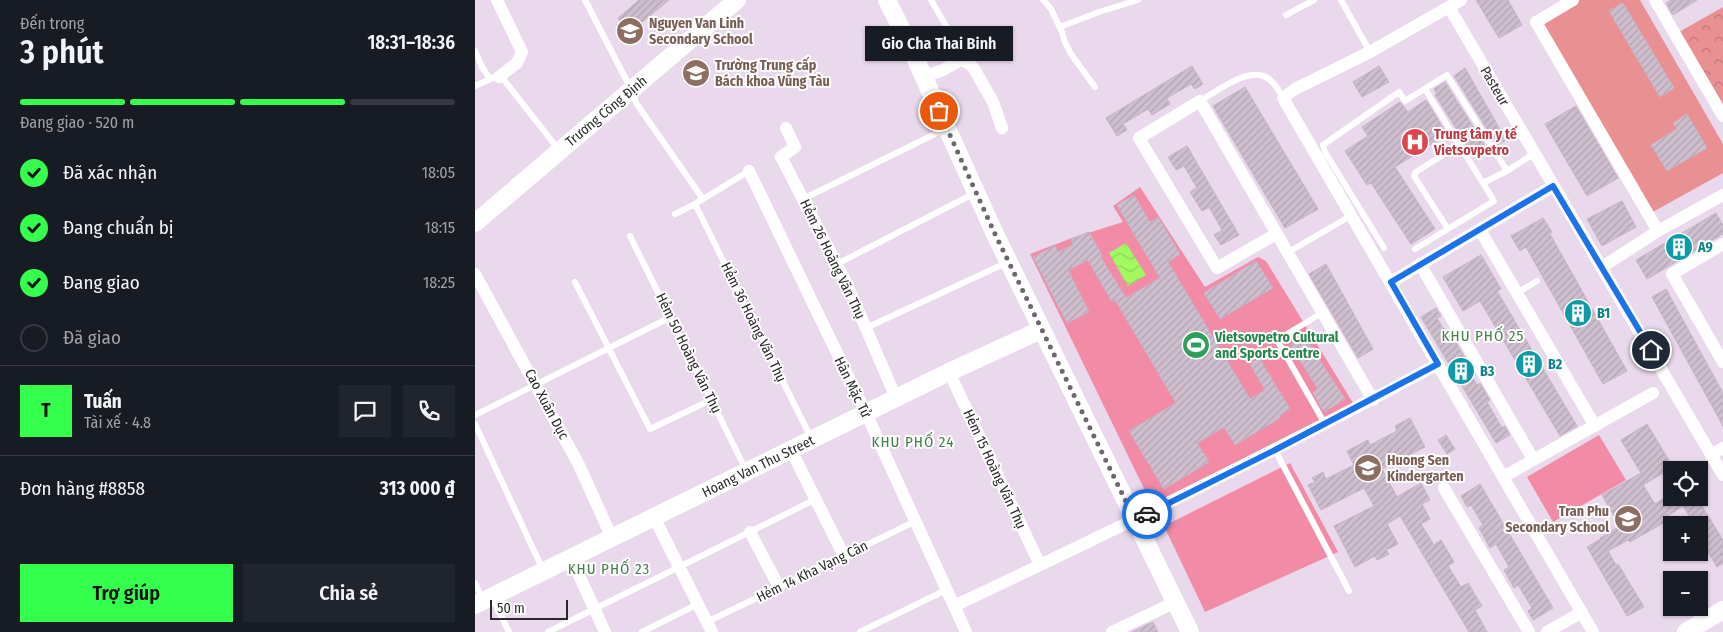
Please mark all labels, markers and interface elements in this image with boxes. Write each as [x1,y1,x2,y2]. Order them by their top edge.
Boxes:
text: Đến trong [20,14,84,33]
place label: Nguyen Van Linh Secondary School [649,15,753,48]
school or university icon: Nguyen Van Linh Secondary School [615,16,645,46]
callout: Gio Cha Thai Binh [865,26,1013,61]
text: 18:31–18:36 [367,31,455,54]
text: 3 phút [20,33,104,71]
text: Gio Cha Thai Binh [882,34,996,53]
place label: Trường Trung cấp Bách khoa Vũng Tàu [715,56,830,90]
school or university icon: Trường Trung cấp Bách khoa Vũng Tàu [681,58,711,88]
street label: Pasteur [1476,63,1513,109]
street label: Trương Công Định [562,72,651,150]
pin [918,90,960,132]
icon: bag [925,97,953,125]
text: Đang giao · 520 m [20,113,134,132]
place label: Trung tâm y tế Vietsovpetro [1433,125,1518,159]
hospital icon: Trung tâm y tế Vietsovpetro [1400,127,1430,157]
icon: check [20,159,48,187]
text: Đã xác nhận [63,161,157,184]
text: 18:05 [422,163,455,182]
street label: Hẻm 26 Hoàng Văn Thụ [796,197,869,322]
icon: check [20,214,48,242]
text: Đang chuẩn bị [63,216,174,239]
text: 18:15 [424,218,455,237]
building icon: A9 [1664,232,1694,262]
place label: A9 [1697,239,1713,256]
street label: Hẻm 36 Hoàng Văn Thụ [717,260,790,385]
icon: check [20,269,48,297]
text: Đang giao [63,271,140,294]
text: 18:25 [423,273,455,292]
street label: Hẻm 50 Hoàng Văn Thụ [652,290,725,416]
building icon: B1 [1563,298,1593,328]
place label: B1 [1597,305,1610,322]
district label: KHU PHỐ 25 [1442,325,1524,345]
text: Đã giao [63,326,121,349]
place label: Vietsovpetro Cultural and Sports Centre [1214,329,1339,362]
pin [1630,329,1672,371]
sports icon: Vietsovpetro Cultural and Sports Centre [1181,330,1211,360]
icon: home [1637,336,1665,364]
building icon: B2 [1514,349,1544,379]
street label: Hàn Mặc Tử [830,354,875,421]
building icon: B3 [1446,356,1476,386]
place label: B2 [1548,356,1563,373]
place label: B3 [1480,363,1495,380]
street label: Cao Xuân Dục [521,366,572,442]
button: chat [339,385,391,437]
button: phone [403,385,455,437]
text: Tuấn [84,390,122,413]
text: T [41,399,51,422]
street label: Hẻm 15 Hoàng Văn Thụ [959,407,1030,532]
text: Tài xế · 4.8 [84,413,151,432]
district label: KHU PHỐ 24 [872,431,954,451]
street label: Hoang Van Thu Street [699,432,818,501]
place label: Huong Sen Kindergarten [1387,452,1464,485]
school or university icon: Huong Sen Kindergarten [1353,453,1383,483]
map controls [1663,461,1708,616]
button: locate [1663,461,1708,506]
text: Đơn hàng #8858 [20,477,145,500]
text: 313 000 ₫ [380,477,455,500]
courier [1122,489,1172,539]
icon: car [1133,500,1161,528]
place label: Tran Phu Secondary School [1505,503,1609,536]
school or university icon: Tran Phu Secondary School [1613,504,1643,534]
button: + [1663,516,1708,561]
street label: Hẻm 14 Kha Vạng Cân [754,537,871,606]
district label: KHU PHỐ 23 [568,558,650,578]
button: Trợ giúp [20,564,233,622]
button: Chia sẻ [243,564,455,622]
button: − [1663,571,1708,616]
scale bar [490,597,567,620]
text: 50 m [497,600,525,617]

